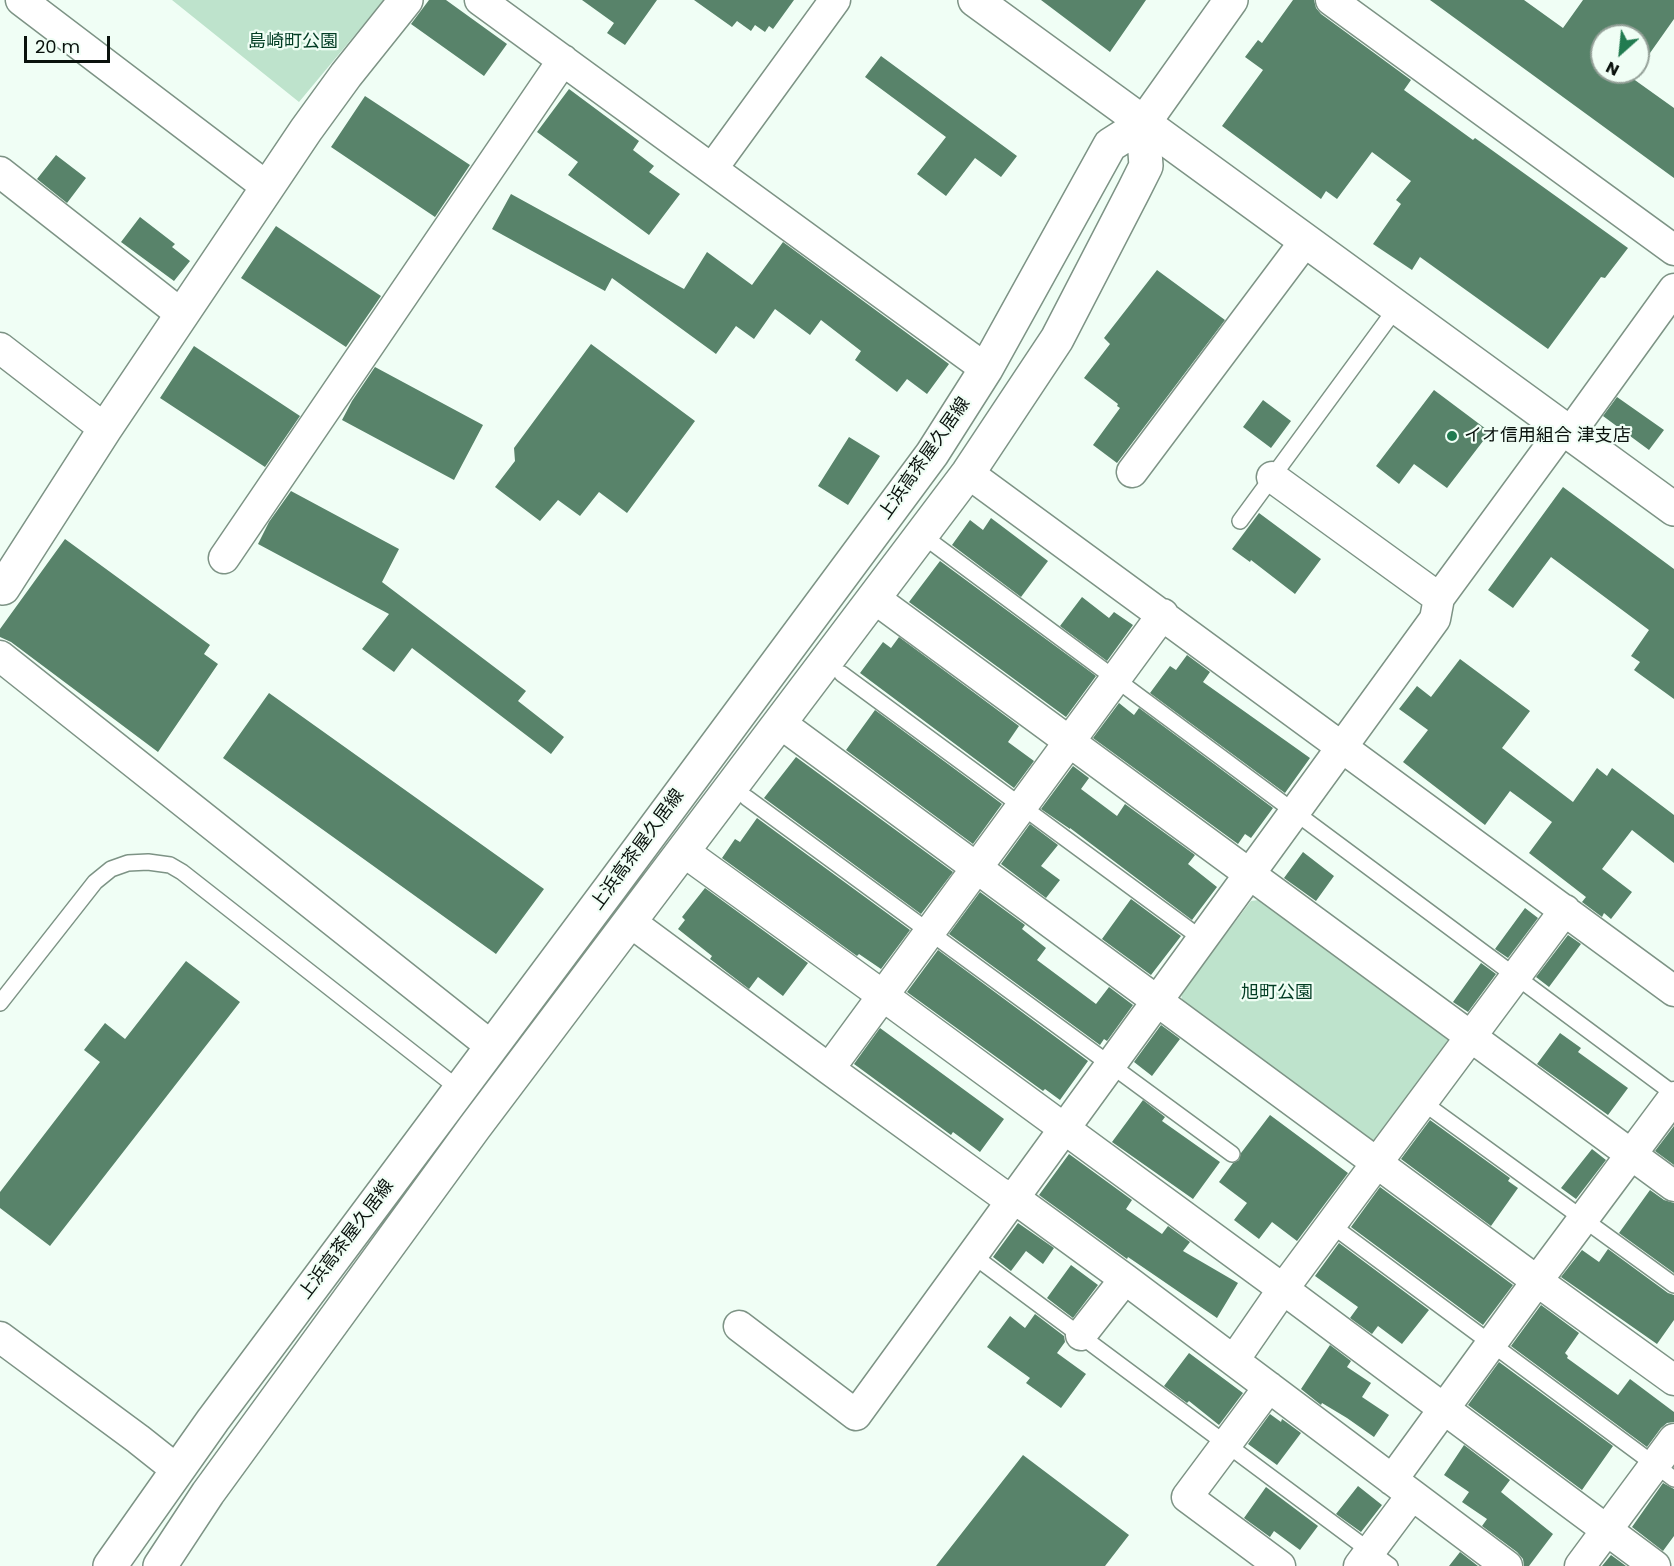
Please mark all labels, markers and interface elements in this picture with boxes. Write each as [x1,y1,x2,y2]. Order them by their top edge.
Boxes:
scale bar [27,24,112,62]
north arrow [1590,24,1650,84]
park label: 島崎町公園 [248,31,338,53]
text: 20 m [35,34,80,59]
text: N [1602,56,1623,82]
street label: 上浜高茶屋久居線 [875,394,975,524]
place label: イオ信用組合 津支店 [1464,425,1631,447]
marker: イオ信用組合 津支店 [1445,429,1459,443]
street label: 上浜高茶屋久居線 [587,785,689,915]
park label: 旭町公園 [1241,982,1313,1004]
street label: 上浜高茶屋久居線 [295,1176,399,1304]

